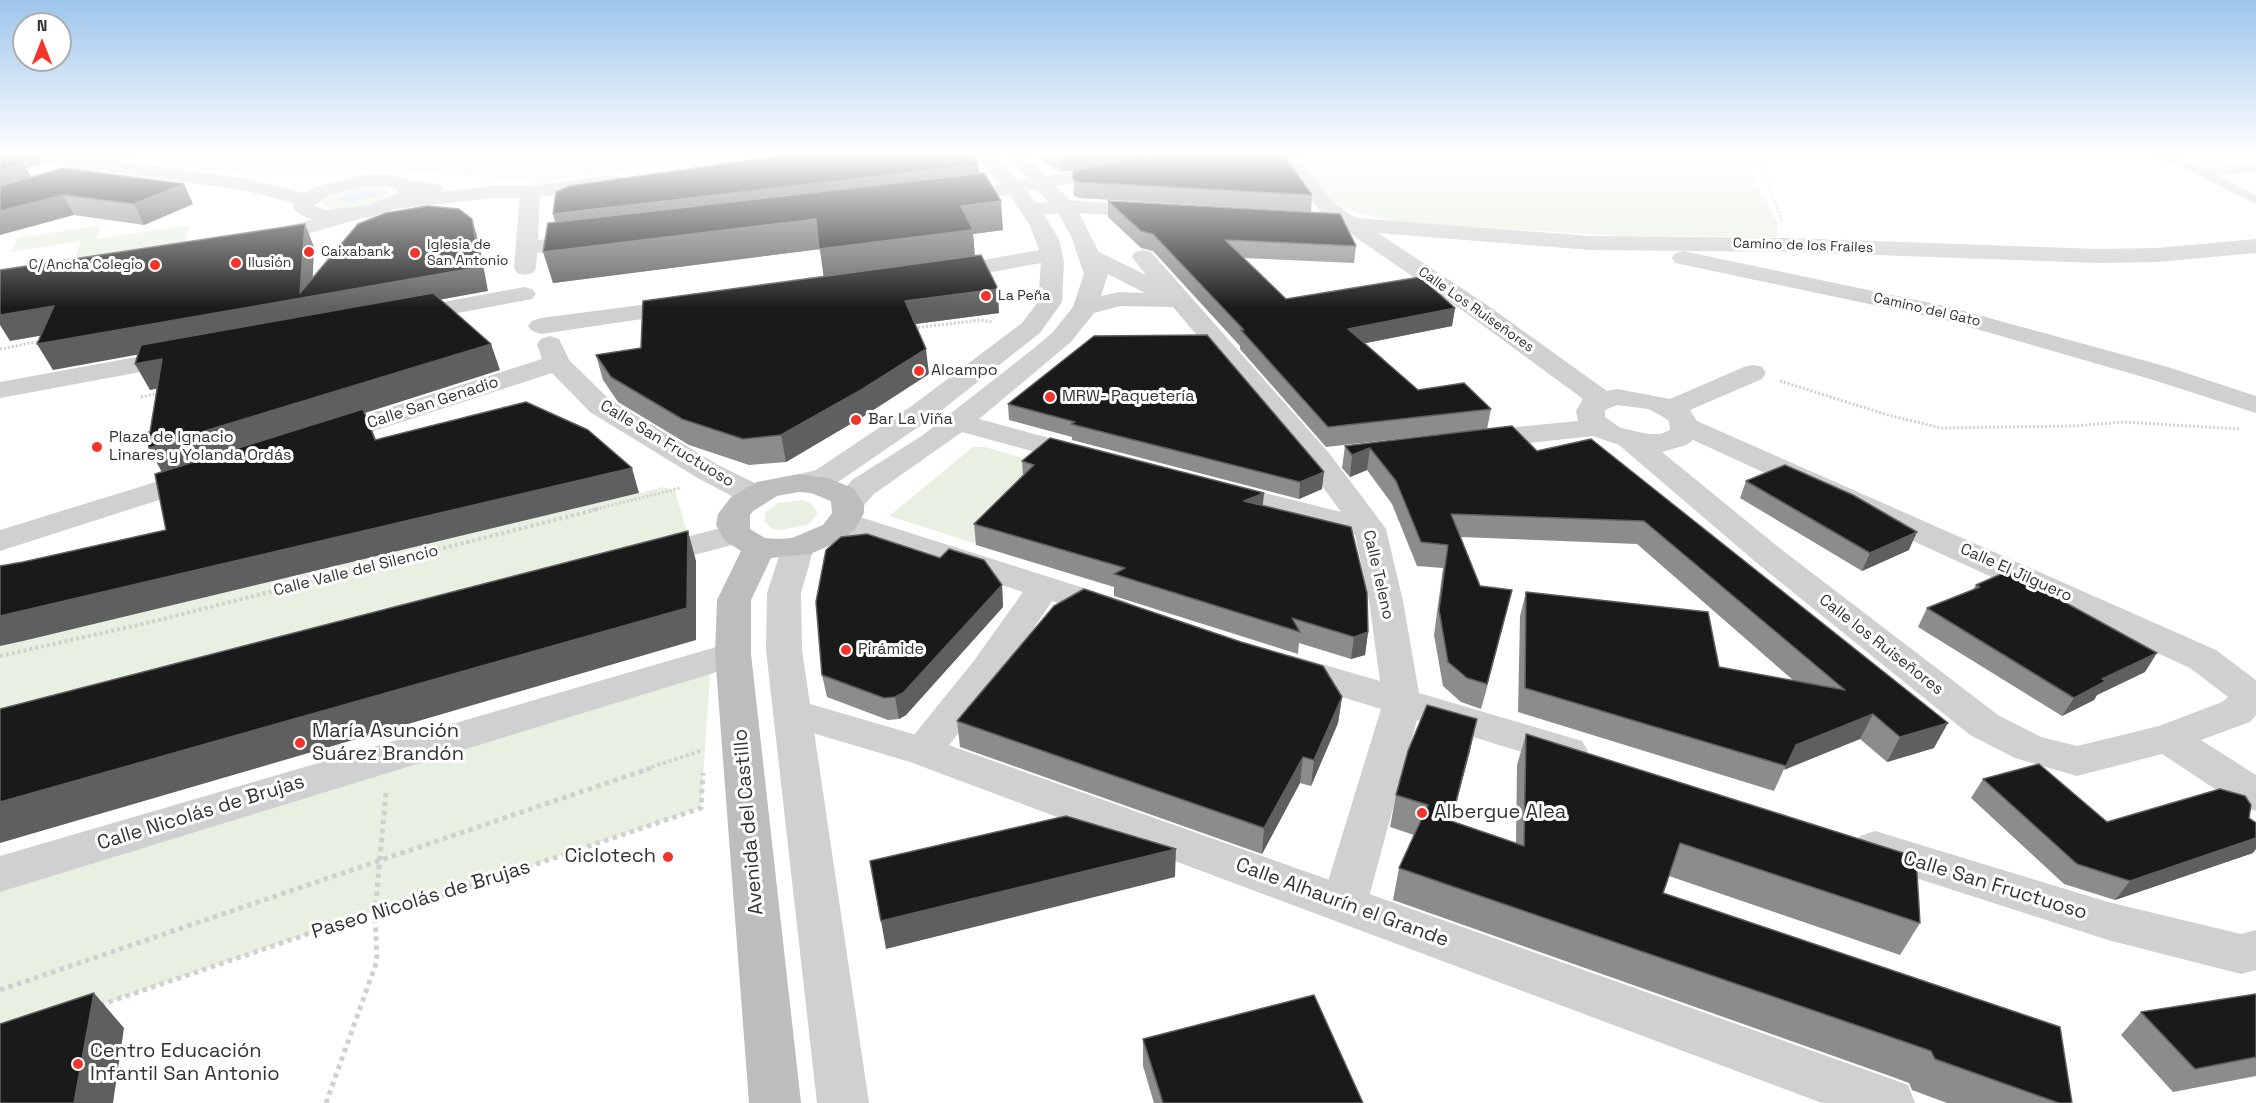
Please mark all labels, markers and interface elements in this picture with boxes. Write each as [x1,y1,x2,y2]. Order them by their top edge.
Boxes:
north arrow [12,12,72,72]
text: N [37,15,47,36]
street label: Camino de los Frailes [1733,235,1873,257]
place label: Iglesia de San Antonio [427,237,509,270]
place label: Caixabank [321,244,391,260]
marker: Caixabank [302,245,316,259]
marker: Iglesia de San Antonio [408,246,422,260]
place label: Ilusión [248,255,291,271]
marker: Ilusión [229,256,243,270]
place label: C/ Ancha Colegio [29,257,143,273]
marker: C/ Ancha Colegio [148,258,162,272]
street label: Calle Los Ruiseñores [1415,264,1537,356]
place label: La Peña [998,288,1050,304]
marker: La Peña [979,289,993,303]
street label: Camino del Gato [1872,290,1982,330]
place label: Alcampo [931,361,998,381]
marker: Alcampo [912,364,926,378]
street label: Calle San Genadio [365,373,501,433]
place label: MRW- Paquetería [1062,387,1194,407]
marker: MRW- Paquetería [1043,390,1057,404]
street label: Calle San Fructuoso [597,396,737,492]
place label: Bar La Viña [868,410,953,430]
marker: Bar La Viña [849,413,863,427]
place label: Plaza de Ignacio Linares y Yolanda Ordás [109,428,291,466]
marker: Plaza de Ignacio Linares y Yolanda Ordás [90,440,104,454]
street label: Calle Teleno [1358,528,1398,622]
street label: Calle El Jilguero [1957,540,2075,606]
street label: Calle Valle del Silencio [272,541,440,601]
street label: Calle los Ruiseñores [1815,591,1947,699]
place label: Pirámide [858,640,924,660]
marker: Pirámide [839,643,853,657]
place label: María Asunción Suárez Brandón [312,720,464,767]
street label: Avenida del Castillo [729,728,769,916]
marker: María Asunción Suárez Brandón [293,736,307,750]
street label: Calle Nicolás de Brujas [95,770,307,856]
place label: Albergue Alea [1434,801,1566,825]
marker: Albergue Alea [1415,806,1429,820]
place label: Ciclotech [565,845,656,869]
street label: Calle San Fructuoso [1900,847,2090,925]
marker: Ciclotech [661,850,675,864]
street label: Calle Alhaurín el Grande [1232,853,1452,953]
street label: Paseo Nicolás de Brujas [309,855,533,945]
place label: Centro Educación Infantil San Antonio [90,1040,280,1087]
marker: Centro Educación Infantil San Antonio [71,1057,85,1071]

